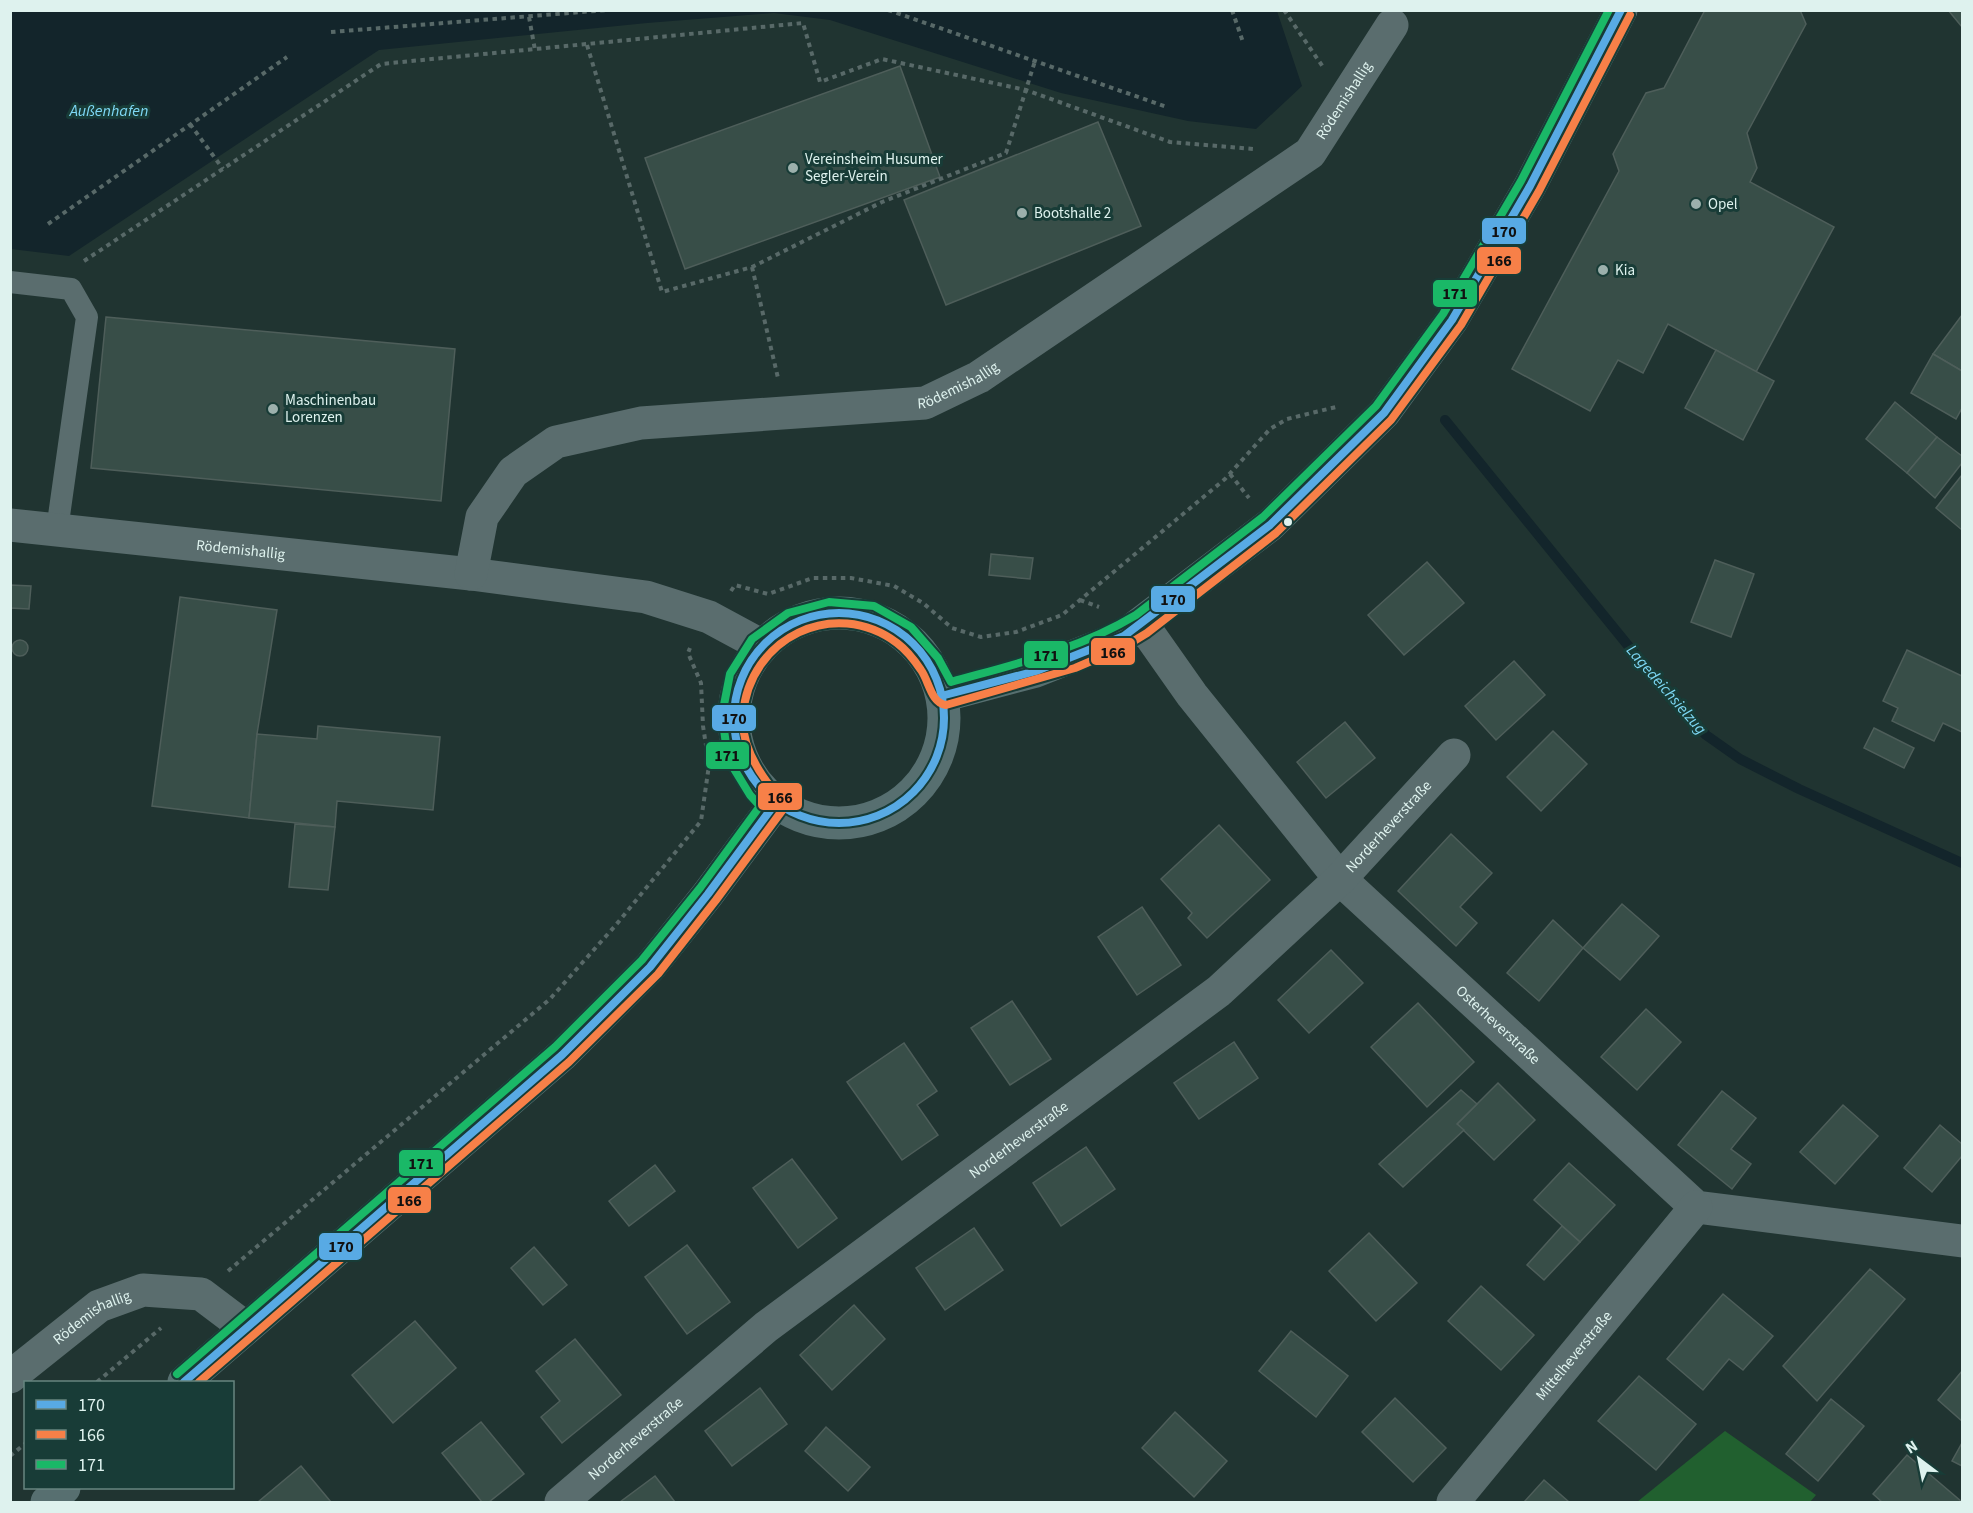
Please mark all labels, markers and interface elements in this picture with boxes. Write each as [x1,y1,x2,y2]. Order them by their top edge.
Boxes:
street label: Rödemishallig [1311,57,1377,144]
water label: Außenhafen [69,100,148,122]
place label: Vereinsheim Husumer Segler-Verein [805,149,944,187]
marker: Vereinsheim Husumer Segler-Verein [786,161,800,175]
place label: Opel [1708,194,1738,215]
marker: Opel [1689,197,1703,211]
place label: Bootshalle 2 [1034,203,1111,224]
marker: Bootshalle 2 [1015,206,1029,220]
line badge: 170 [1481,217,1527,245]
text: 170 [1491,221,1517,243]
line badge: 166 [1476,246,1522,275]
text: 166 [1486,250,1512,272]
place label: Kia [1615,260,1635,281]
marker: Kia [1596,263,1610,277]
line badge: 171 [1432,279,1478,308]
text: 171 [1442,283,1468,305]
street label: Rödemishallig [917,356,1004,415]
place label: Maschinenbau Lorenzen [285,390,376,428]
marker: Maschinenbau Lorenzen [266,402,280,416]
unlabelled marker [1282,516,1294,528]
street label: Rödemishallig [195,535,287,565]
line badge: 170 [1150,585,1196,613]
text: 170 [1160,589,1186,611]
line badge: 166 [1090,637,1136,666]
line badge: 171 [1023,640,1069,669]
water label: Lagedeichsielzug [1621,640,1711,739]
text: 166 [1100,642,1126,664]
text: 171 [1033,645,1059,667]
line badge: 170 [711,704,757,732]
text: 170 [721,708,747,730]
line badge: 171 [705,741,750,770]
text: 171 [714,745,740,767]
street label: Norderheverstraße [1341,776,1437,877]
line badge: 166 [757,782,803,811]
text: 166 [767,787,793,809]
street label: Osterheverstraße [1451,981,1545,1070]
street label: Norderheverstraße [965,1096,1073,1184]
line badge: 171 [398,1149,444,1177]
text: 171 [408,1153,434,1175]
line badge: 166 [387,1186,432,1214]
text: 166 [396,1190,422,1212]
line badge: 170 [318,1232,363,1261]
text: 170 [328,1236,354,1258]
street label: Rödemishallig [49,1285,134,1350]
street label: Mittelheverstraße [1531,1306,1617,1405]
legend [24,1381,234,1489]
street label: Norderheverstraße [584,1392,688,1485]
text: 170 [78,1393,105,1418]
text: 166 [78,1423,105,1448]
north arrow [1889,1429,1949,1489]
text: N [1901,1435,1922,1459]
text: 171 [78,1453,105,1478]

